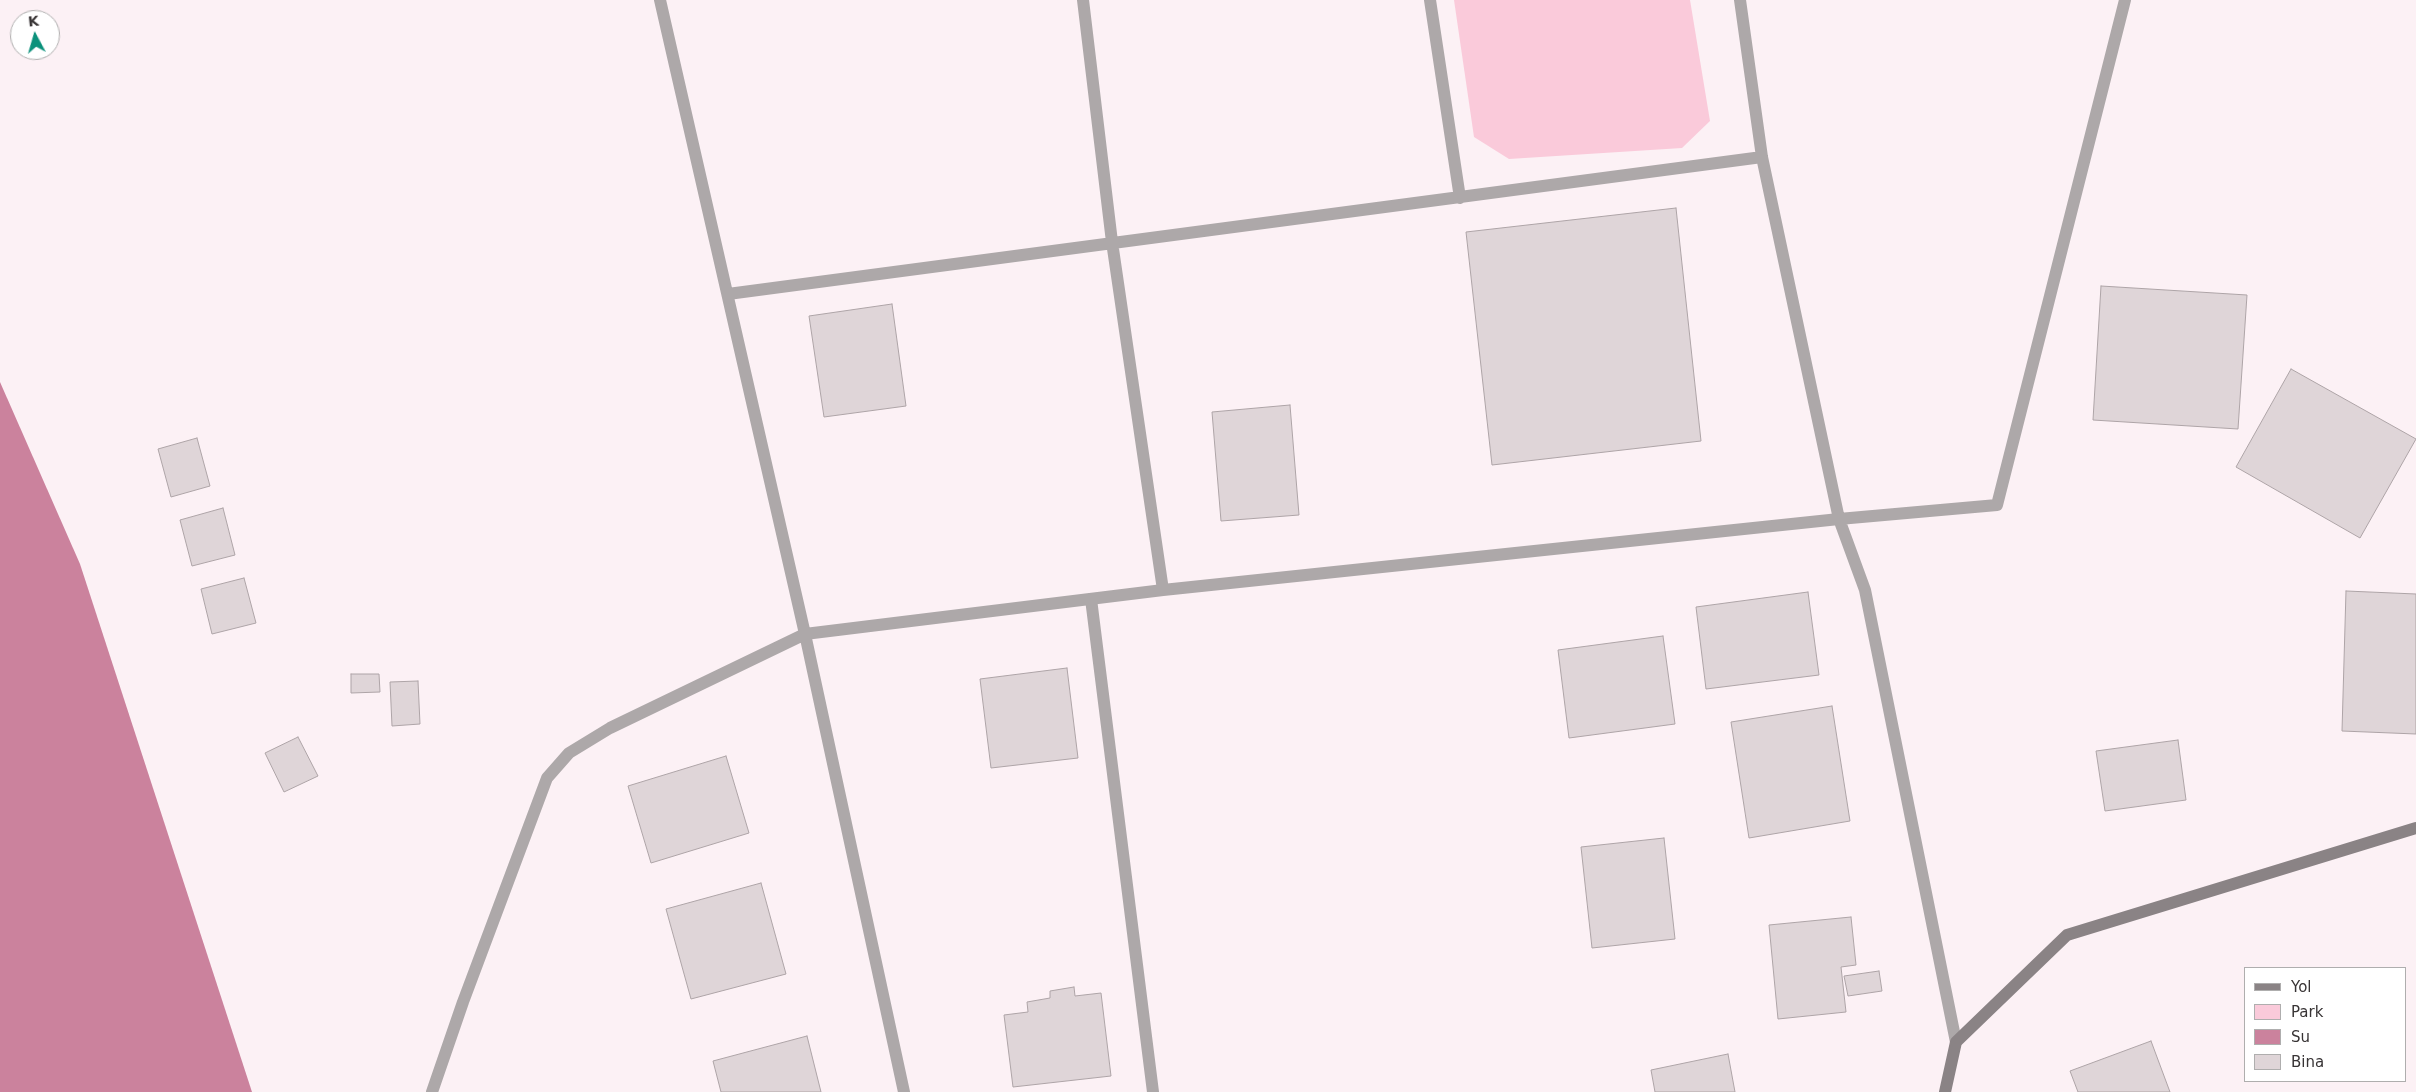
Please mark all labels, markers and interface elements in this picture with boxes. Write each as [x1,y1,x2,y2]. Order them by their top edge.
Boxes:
north arrow [10,10,60,60]
text: K [27,13,40,30]
legend [2244,967,2406,1082]
text: Yol [2291,978,2312,996]
text: Park [2291,1003,2323,1021]
text: Su [2291,1028,2310,1046]
text: Bina [2291,1053,2324,1071]

